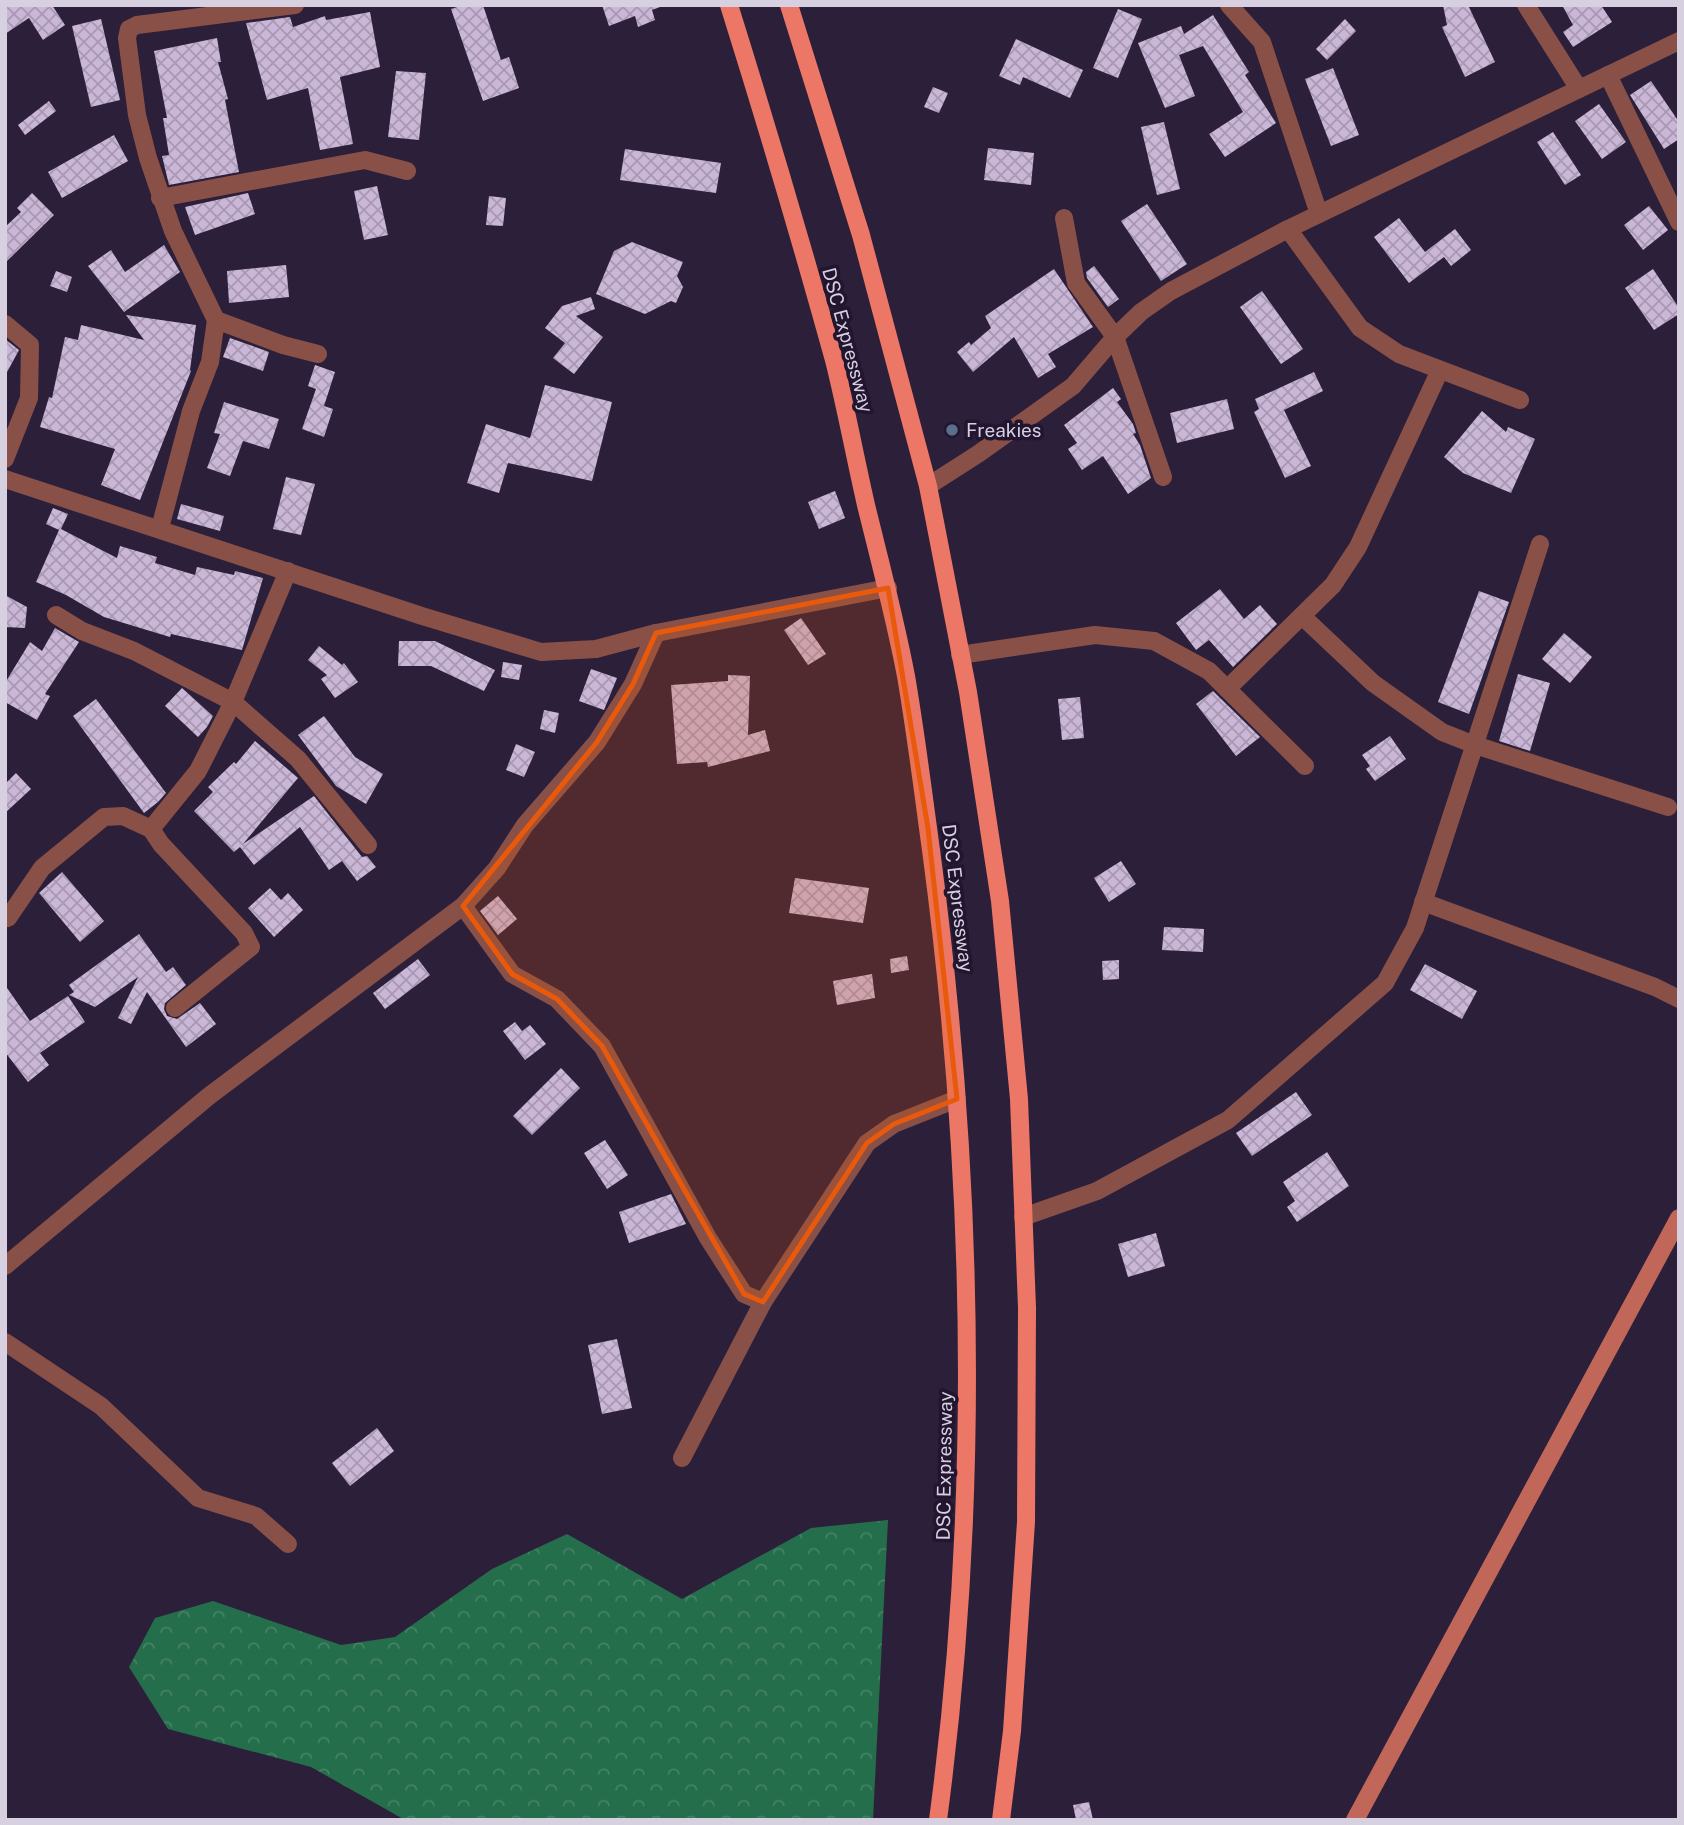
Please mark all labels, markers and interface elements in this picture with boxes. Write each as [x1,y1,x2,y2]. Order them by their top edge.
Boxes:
street label: DSC Expressway [818,265,878,415]
place label: Freakies [966,419,1041,441]
marker: Freakies [944,422,960,438]
street label: DSC Expressway [938,823,978,973]
street label: DSC Expressway [932,1391,956,1541]

